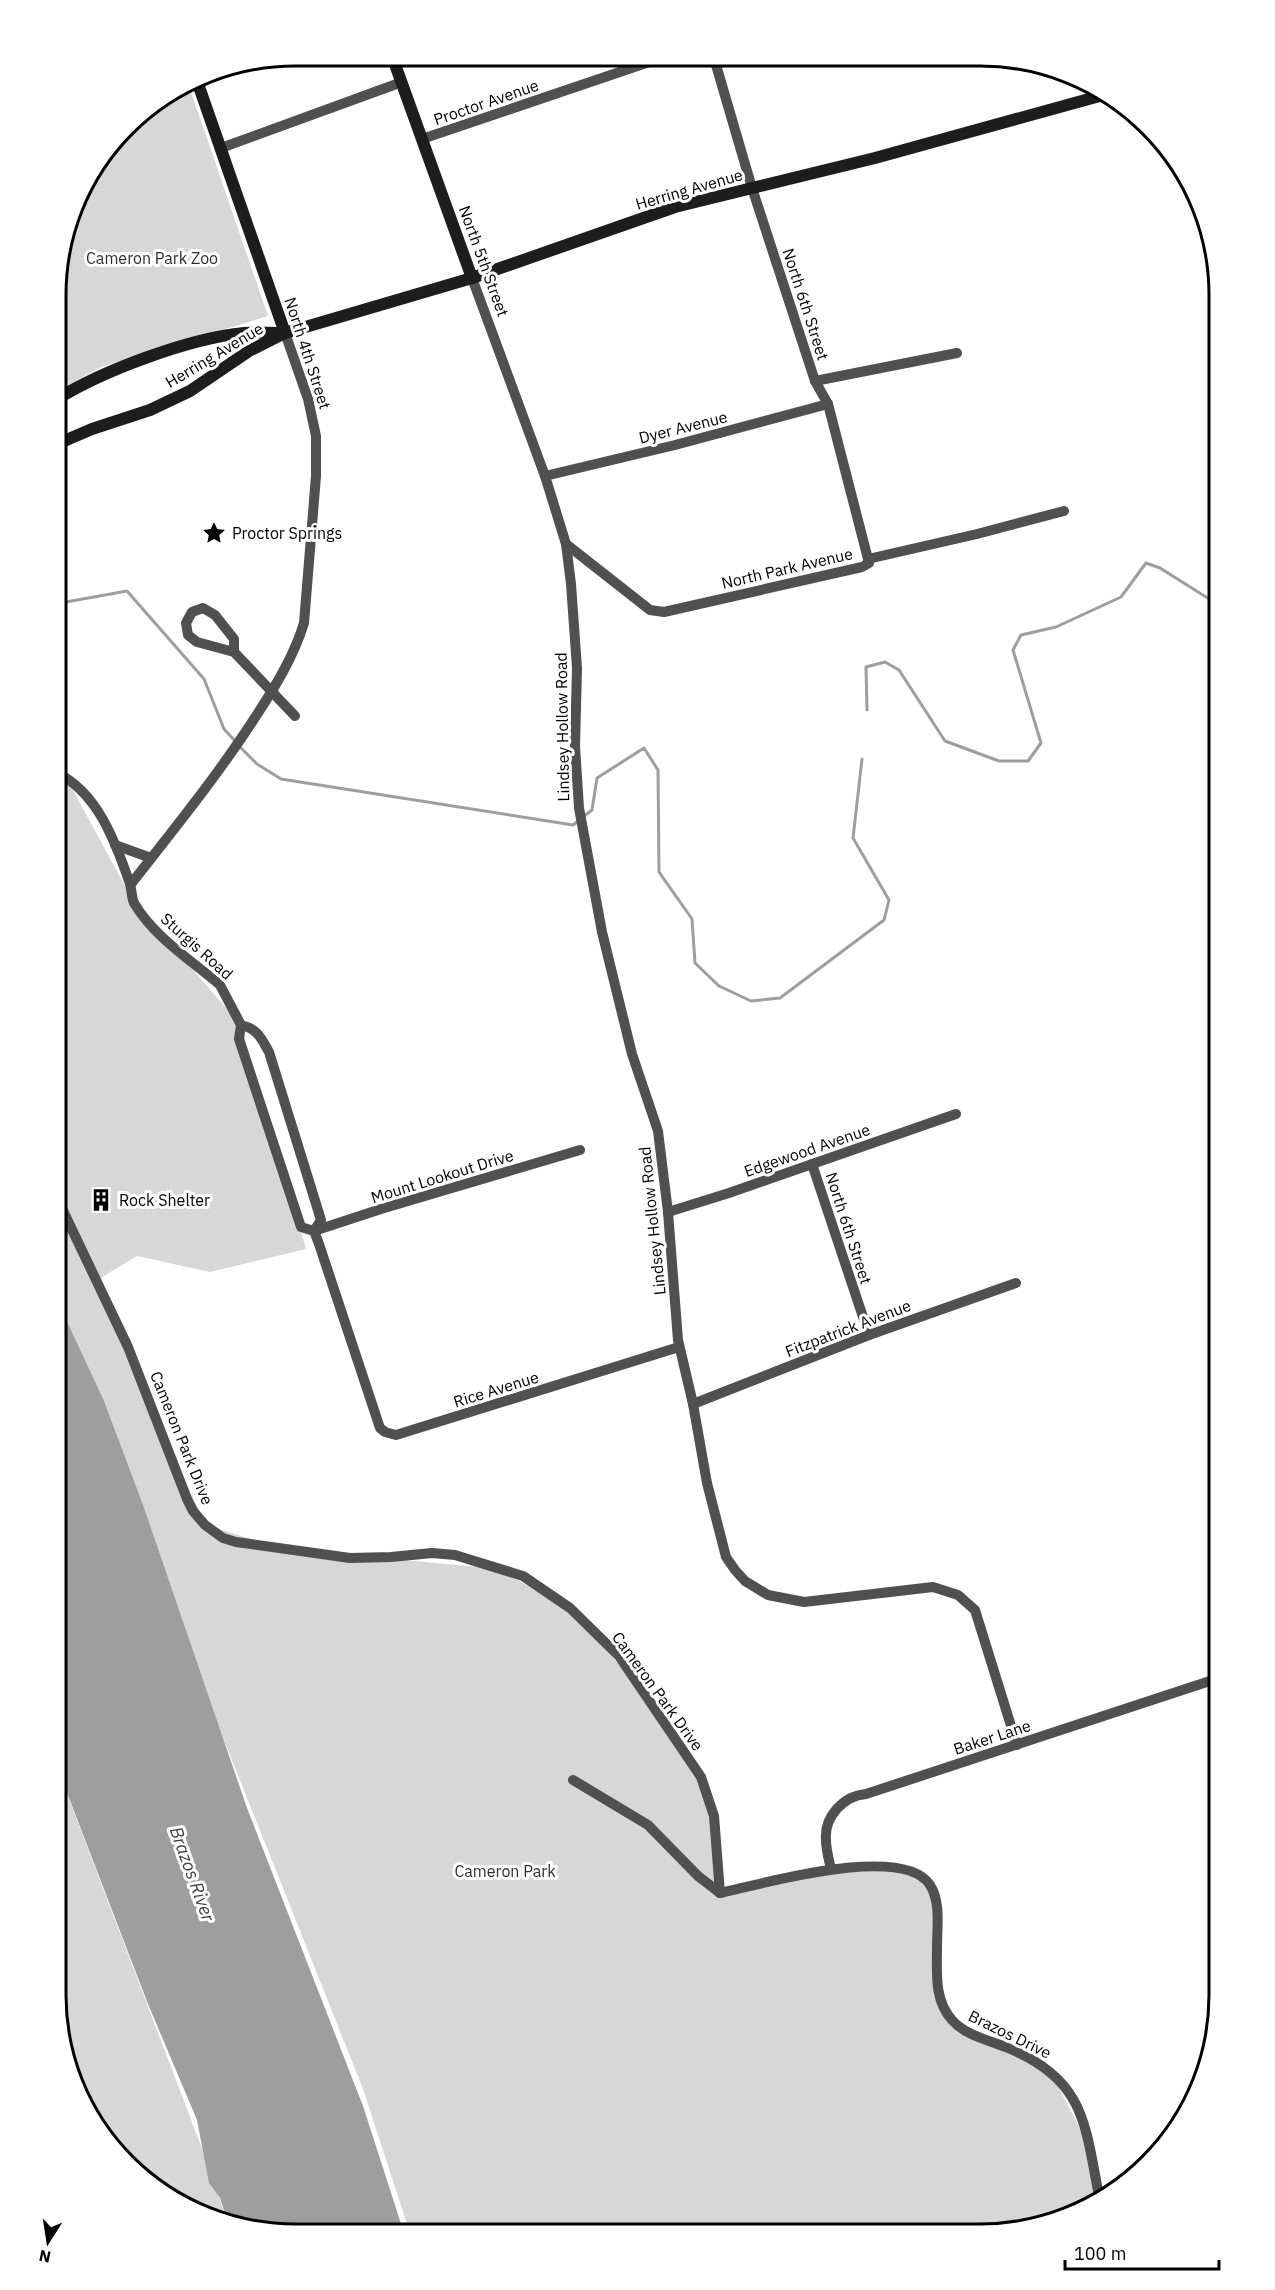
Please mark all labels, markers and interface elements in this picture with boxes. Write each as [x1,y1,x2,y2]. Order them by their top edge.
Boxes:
street label: Proctor Avenue [431,75,541,129]
street label: Herring Avenue [633,164,745,214]
street label: North 5th Street [455,203,513,319]
street label: North 6th Street [778,245,834,363]
park label: Cameron Park Zoo [86,248,218,268]
street label: North 4th Street [280,294,336,412]
street label: Herring Avenue [161,318,267,392]
street label: Dyer Avenue [637,406,730,448]
place icon: Proctor Springs [201,520,227,546]
place label: Proctor Springs [232,523,342,543]
street label: North Park Avenue [719,543,855,593]
street label: Lindsey Hollow Road [551,652,573,802]
street label: Sturgis Road [157,908,237,984]
street label: Edgewood Avenue [741,1119,873,1181]
street label: Mount Lookout Drive [368,1145,516,1207]
street label: Lindsey Hollow Road [634,1146,670,1296]
street label: North 6th Street [821,1169,877,1287]
building icon: Rock Shelter [88,1187,114,1213]
place label: Rock Shelter [119,1190,210,1210]
street label: Fitzpatrick Avenue [782,1295,914,1361]
street label: Rice Avenue [451,1366,541,1411]
street label: Cameron Park Drive [146,1368,218,1508]
street label: Cameron Park Drive [608,1628,708,1755]
street label: Baker Lane [951,1715,1033,1759]
water label: Brazos River [165,1823,220,1925]
park label: Cameron Park [454,1861,556,1881]
street label: Brazos Drive [965,2005,1055,2063]
north arrow [18,2212,78,2272]
scale bar [1065,2233,1220,2271]
text: 100 m [1074,2242,1126,2265]
text: N [37,2246,53,2268]

